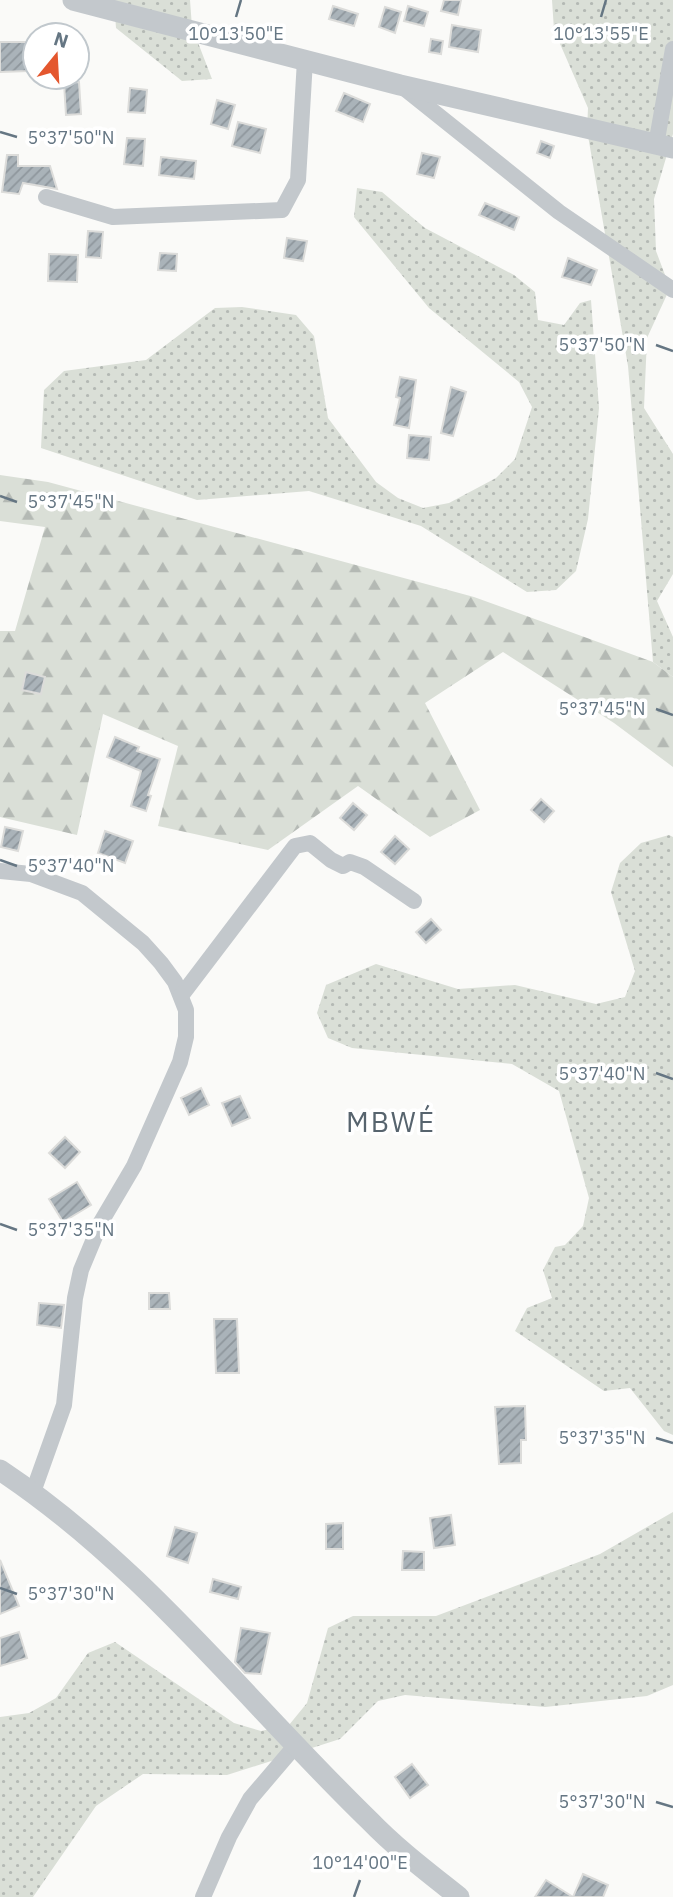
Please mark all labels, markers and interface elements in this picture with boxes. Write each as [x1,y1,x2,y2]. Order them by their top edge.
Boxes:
north arrow [21,21,91,91]
text: 10°13'50"E [188,22,284,45]
text: 10°13'55"E [553,22,649,45]
text: N [51,26,72,53]
text: 5°37'50"N [27,126,115,149]
text: 5°37'50"N [558,333,646,356]
text: 5°37'45"N [27,490,115,513]
text: 5°37'45"N [558,697,646,720]
text: 5°37'40"N [27,854,115,877]
text: 5°37'40"N [558,1062,646,1085]
district label: MBWÉ [346,1103,436,1140]
text: 5°37'35"N [27,1218,115,1241]
text: 5°37'35"N [558,1426,646,1449]
text: 5°37'30"N [27,1582,115,1605]
text: 5°37'30"N [558,1790,646,1813]
text: 10°14'00"E [312,1851,408,1874]

